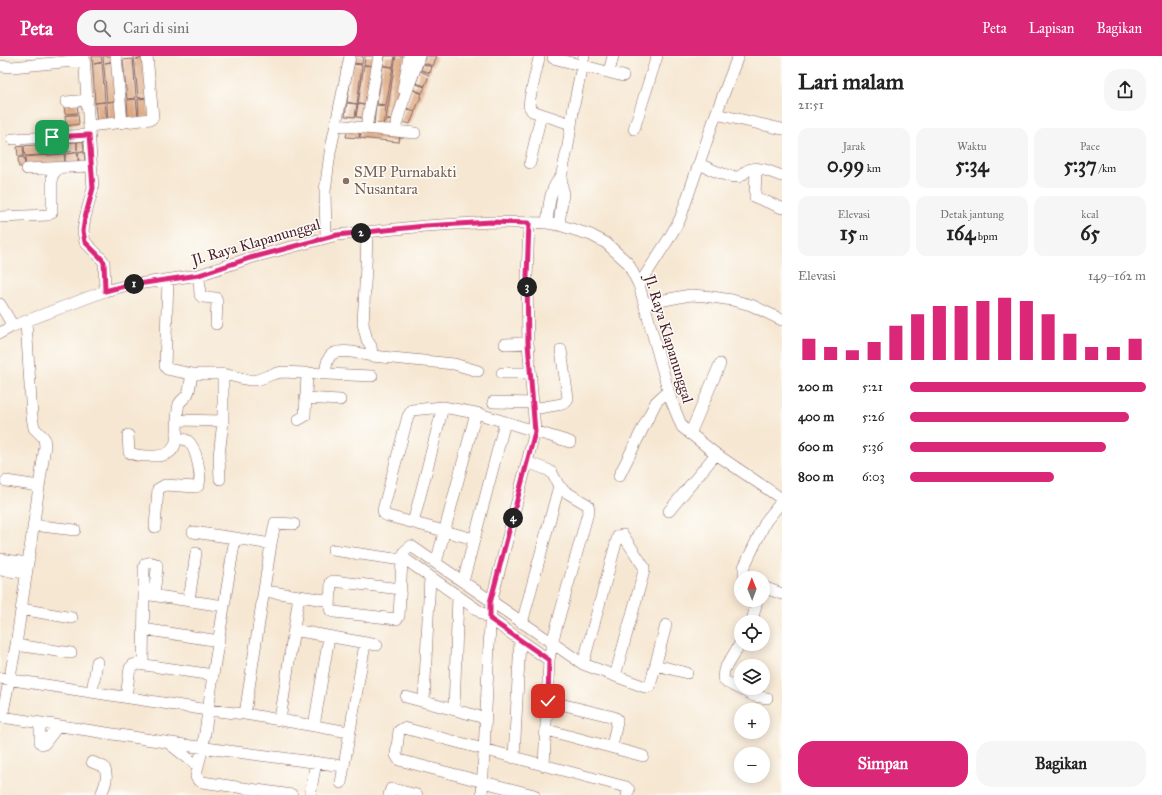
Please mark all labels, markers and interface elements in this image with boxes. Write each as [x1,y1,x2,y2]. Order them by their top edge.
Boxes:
search box [77,10,357,46]
text: Peta [20,17,53,40]
icon: search [91,17,113,39]
text: Cari di sini [123,19,189,37]
text: Peta [982,20,1007,37]
text: Lapisan [1029,20,1074,37]
text: Bagikan [1096,20,1142,37]
text: Lari malam [798,68,904,95]
button: share [1104,69,1146,111]
text: 21:51 [798,97,824,113]
pin [35,120,69,154]
icon: arrive [41,126,63,148]
text: Jarak [843,140,865,153]
text: Waktu [957,140,987,153]
text: Pace [1080,140,1100,153]
text: 0.99 [827,153,864,177]
text: 5:34 [955,153,989,177]
text: 5:37 [1064,153,1097,177]
text: km [864,162,881,175]
text: /km [1097,162,1116,175]
place label: SMP Purnabakti Nusantara [354,163,457,198]
marker: SMP Purnabakti Nusantara [341,176,351,186]
text: Elevasi [838,208,870,221]
text: Detak jantung [940,208,1004,221]
text: kcal [1081,208,1099,221]
street label: Jl. Raya Klapanunggal [188,215,324,271]
text: 15 [840,221,857,245]
text: 164 [946,221,975,245]
text: 65 [1080,221,1100,245]
pin: 2 [351,223,371,243]
text: 2 [358,226,364,239]
text: m [857,230,868,243]
text: bpm [975,230,998,243]
text: Elevasi [798,268,836,284]
text: 149–162 m [1088,268,1146,284]
street label: Jl. Raya Klapanunggal [639,271,697,406]
pin: 1 [124,274,144,294]
text: 1 [132,277,136,290]
pin: 3 [517,277,537,297]
text: 3 [525,280,529,293]
text: 200 m [798,379,833,395]
text: 5:21 [862,379,883,395]
text: 400 m [798,409,834,425]
text: 5:26 [862,409,884,425]
text: 600 m [798,439,834,455]
text: 5:36 [862,439,883,455]
text: 800 m [798,469,834,485]
text: 6:03 [862,469,885,485]
pin: 4 [503,508,523,528]
text: 4 [510,511,516,524]
north arrow [734,571,770,607]
map controls [734,571,770,783]
button: locate [734,615,770,651]
button: layers [734,659,770,695]
pin [531,684,565,718]
icon: check [537,690,559,712]
button: + [734,703,770,739]
button: Simpan [798,741,968,787]
button: Bagikan [976,741,1146,787]
button: − [734,747,770,783]

